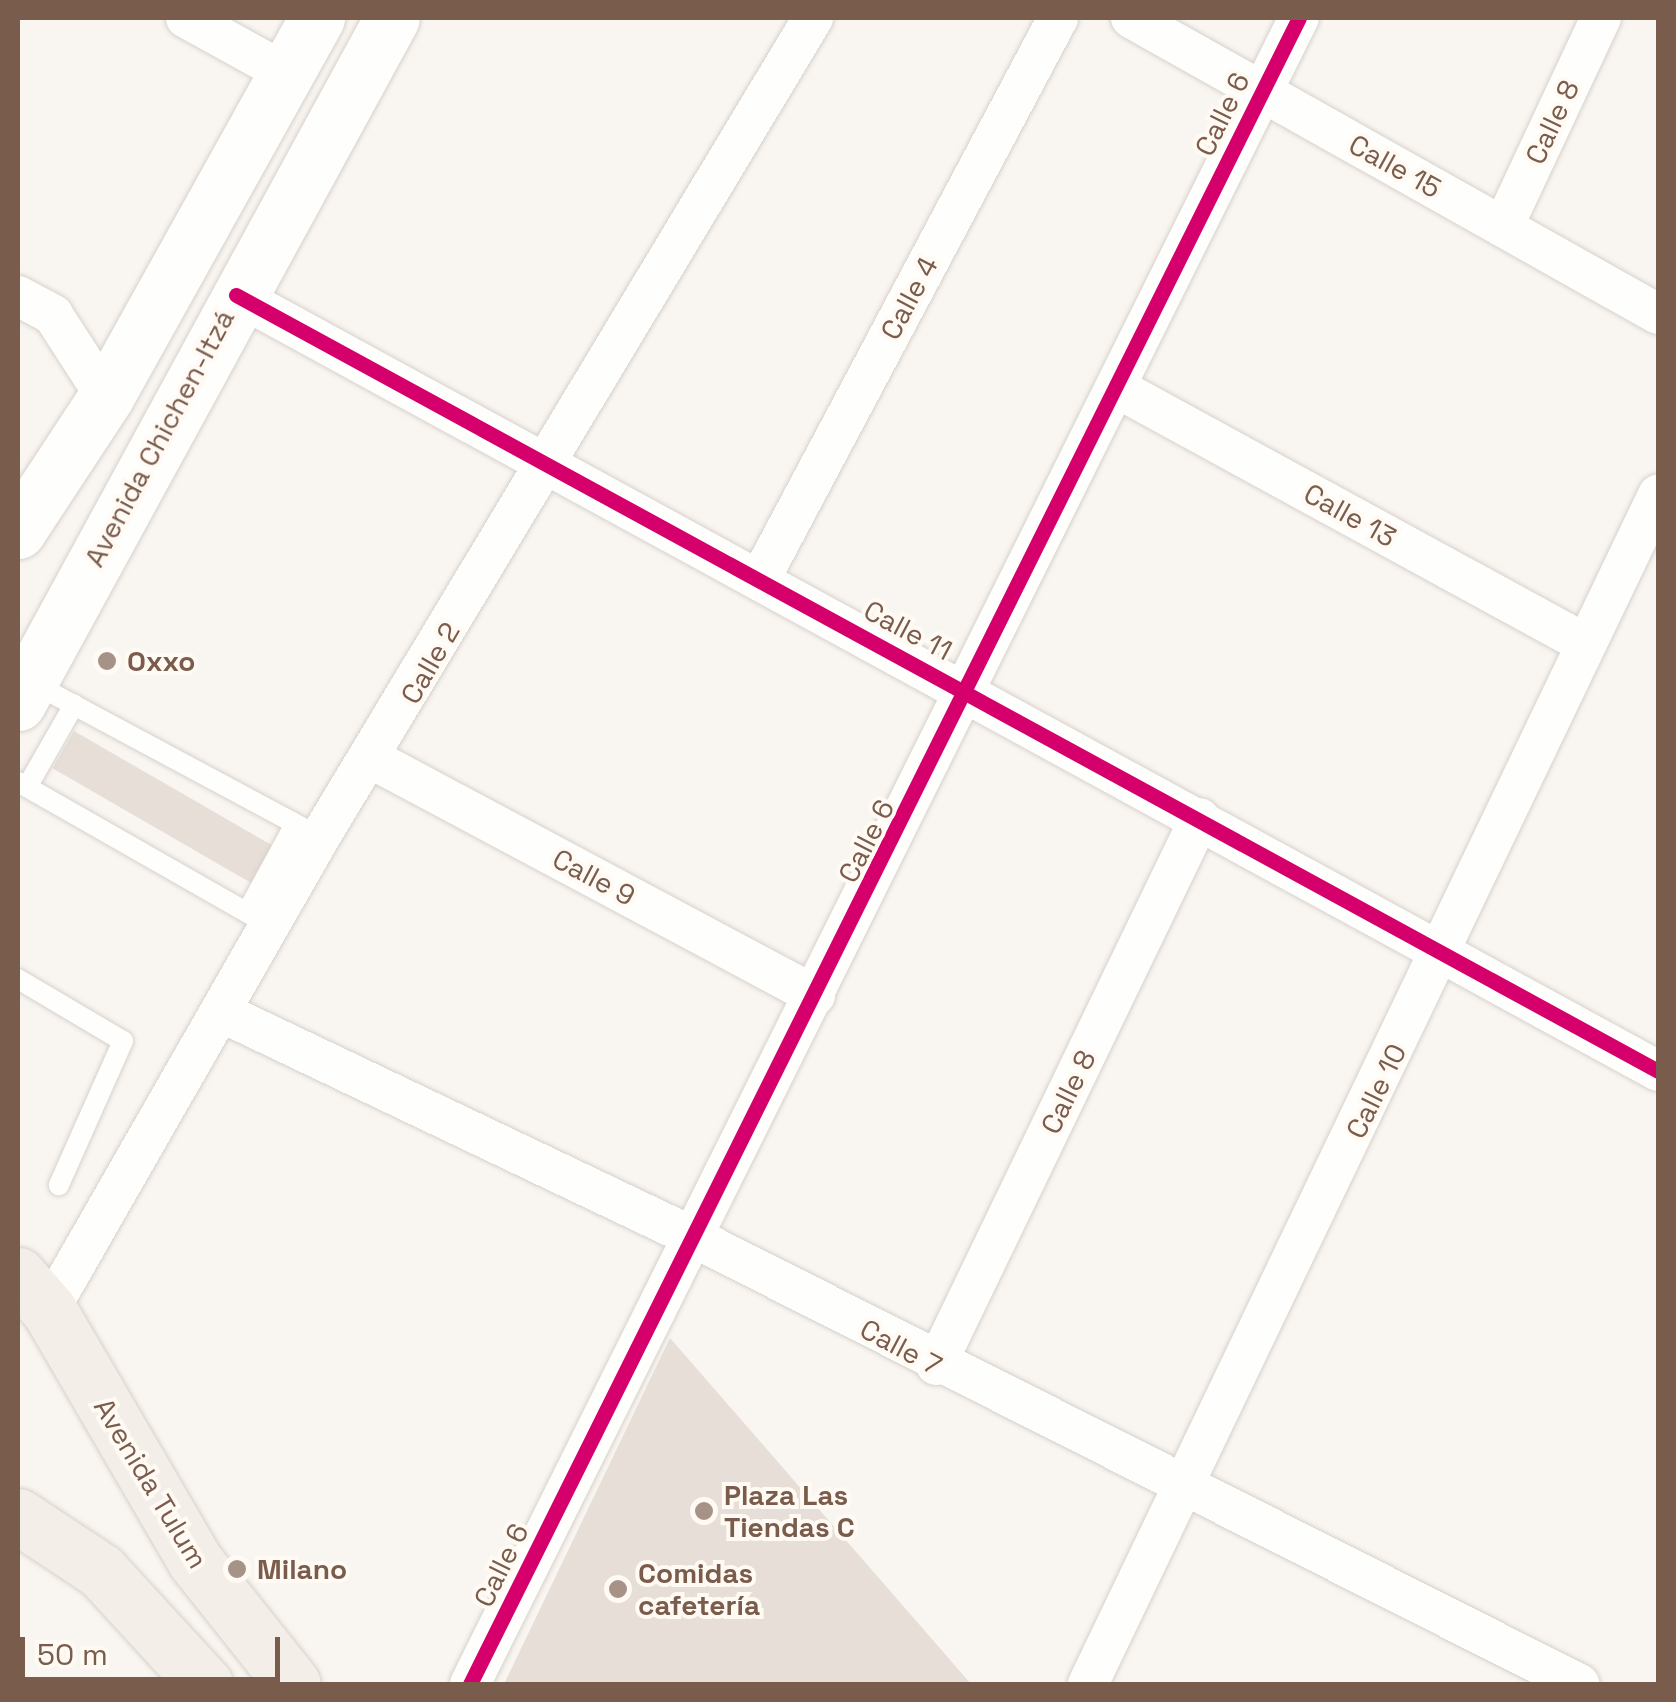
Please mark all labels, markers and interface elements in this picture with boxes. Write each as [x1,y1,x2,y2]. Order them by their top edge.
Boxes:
street label: Calle 6 [1187,67,1257,161]
street label: Calle 8 [1518,75,1586,169]
street label: Calle 15 [1343,127,1447,205]
street label: Calle 4 [873,251,945,345]
street label: Avenida Chichen-Itzá [77,304,241,572]
street label: Calle 13 [1298,476,1402,554]
street label: Calle 11 [858,593,958,667]
street label: Calle 2 [393,616,467,710]
place label: Oxxo [127,644,195,678]
marker: Oxxo [96,650,118,672]
street label: Calle 6 [831,794,901,888]
street label: Calle 9 [547,841,641,913]
street label: Calle 10 [1339,1038,1413,1144]
street label: Calle 8 [1033,1045,1103,1139]
street label: Calle 7 [855,1312,947,1382]
street label: Avenida Tulum [87,1392,215,1574]
place label: Plaza Las Tiendas C [724,1478,855,1544]
marker: Plaza Las Tiendas C [693,1500,715,1522]
street label: Calle 6 [466,1518,536,1612]
place label: Milano [257,1552,347,1586]
place label: Comidas cafetería [638,1556,760,1622]
marker: Milano [226,1558,248,1580]
marker: Comidas cafetería [607,1578,629,1600]
scale bar [25,1617,285,1679]
text: 50 m [37,1635,108,1674]

